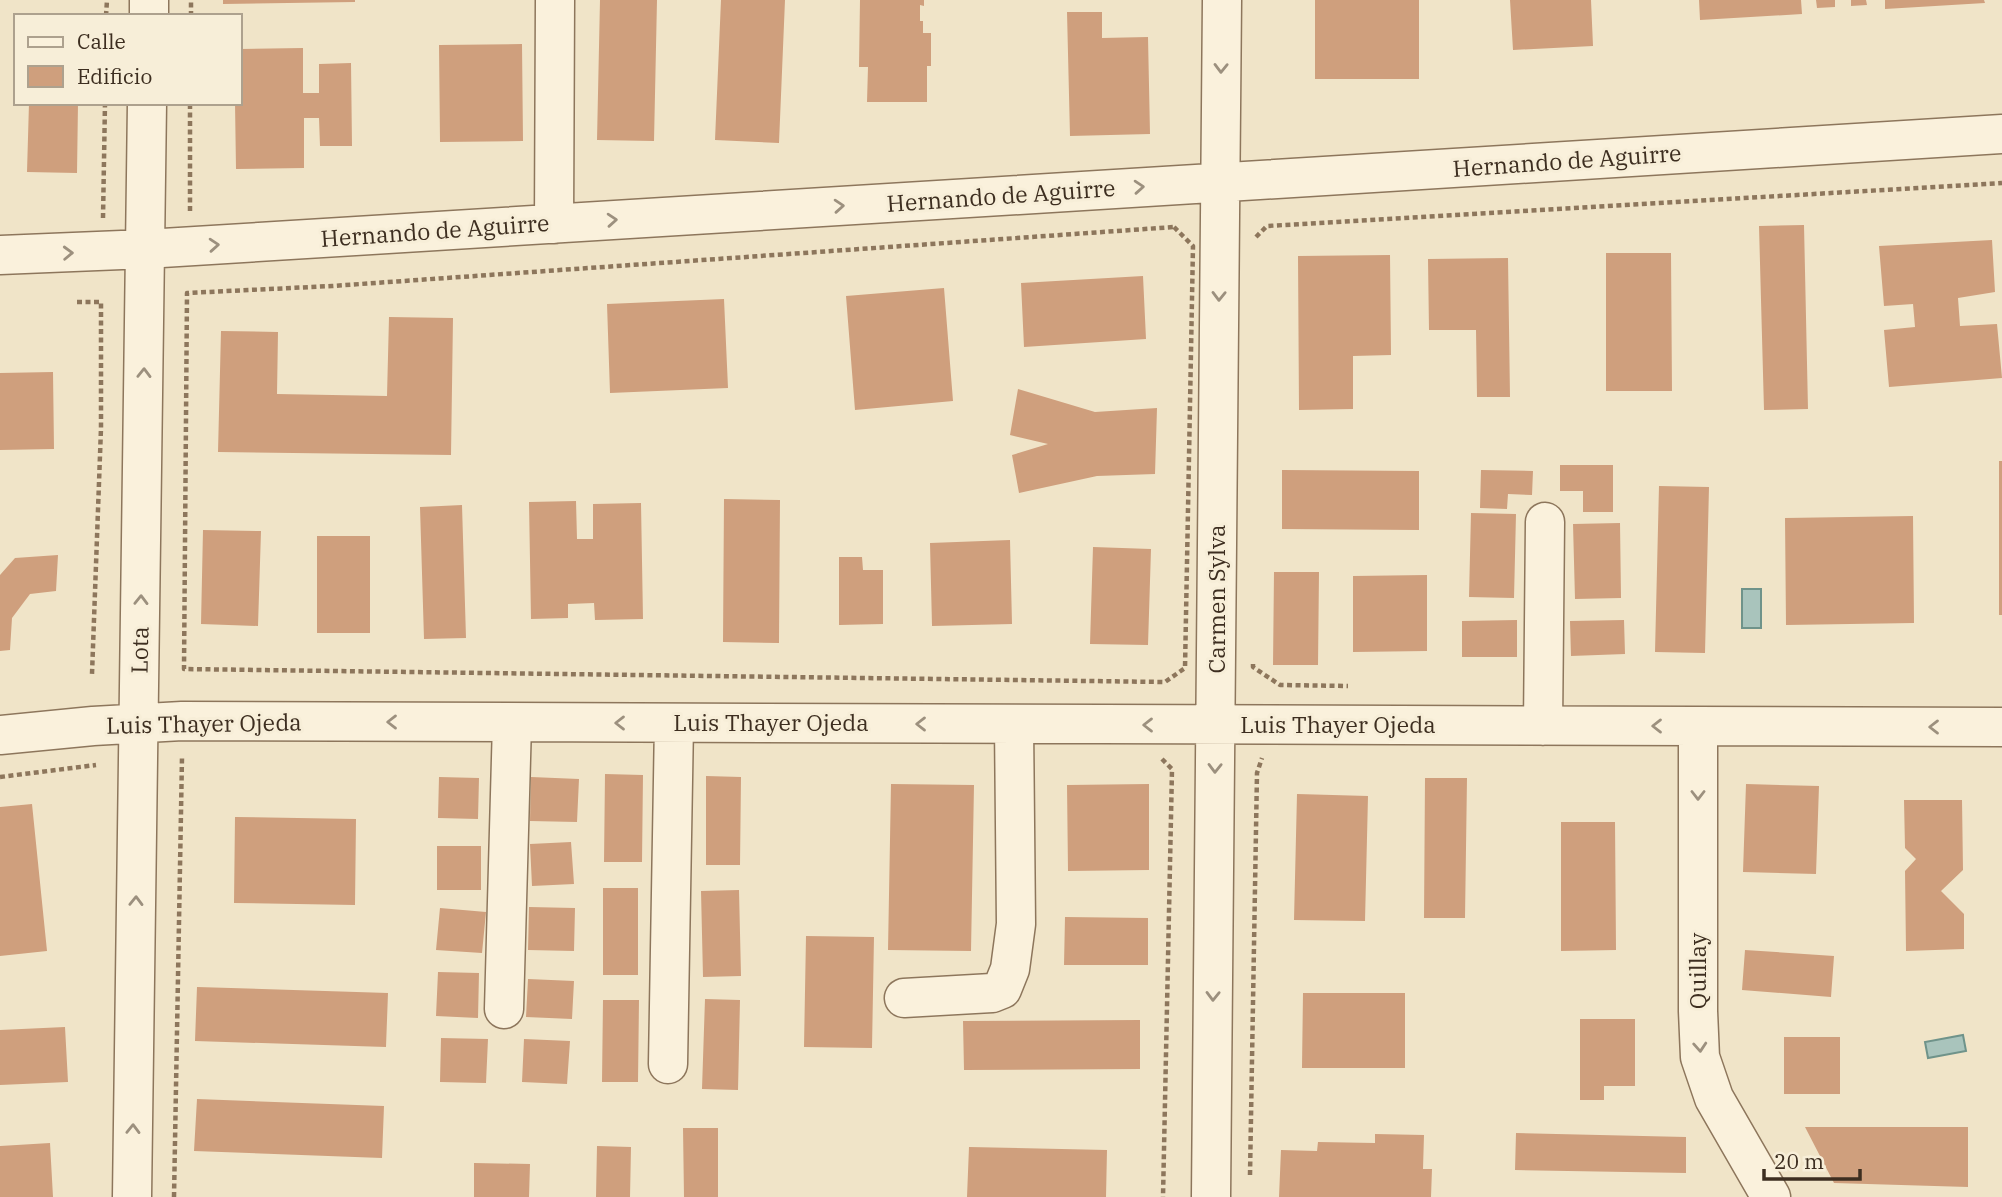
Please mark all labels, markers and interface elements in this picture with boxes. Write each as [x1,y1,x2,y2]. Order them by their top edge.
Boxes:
legend [14,14,242,105]
text: Calle [77,27,126,55]
text: Edificio [77,62,152,90]
one-way arrow [1213,63,1229,74]
street label: Hernando de Aguirre [1452,137,1682,183]
street label: Hernando de Aguirre [886,172,1116,218]
one-way arrow [1134,180,1145,195]
one-way arrow [834,199,845,214]
street label: Hernando de Aguirre [320,207,550,253]
one-way arrow [607,213,618,228]
one-way arrow [208,238,219,253]
one-way arrow [63,246,74,261]
one-way arrow [1211,291,1227,301]
one-way arrow [136,367,152,378]
street label: Carmen Sylva [1201,525,1231,673]
one-way arrow [133,595,148,606]
street label: Lota [124,626,154,674]
street label: Luis Thayer Ojeda [106,706,302,740]
street label: Luis Thayer Ojeda [673,707,869,737]
street label: Luis Thayer Ojeda [1240,709,1436,739]
one-way arrow [386,714,397,730]
one-way arrow [614,715,624,731]
one-way arrow [915,716,925,732]
one-way arrow [1142,717,1153,733]
one-way arrow [1652,718,1662,734]
one-way arrow [1928,719,1939,735]
one-way arrow [1207,763,1223,774]
one-way arrow [1690,790,1706,801]
one-way arrow [128,896,144,906]
street label: Quillay [1682,932,1712,1009]
one-way arrow [1205,991,1221,1001]
one-way arrow [1692,1042,1707,1053]
one-way arrow [125,1123,141,1134]
scale bar [1764,1138,1860,1182]
text: 20 m [1774,1147,1824,1175]

